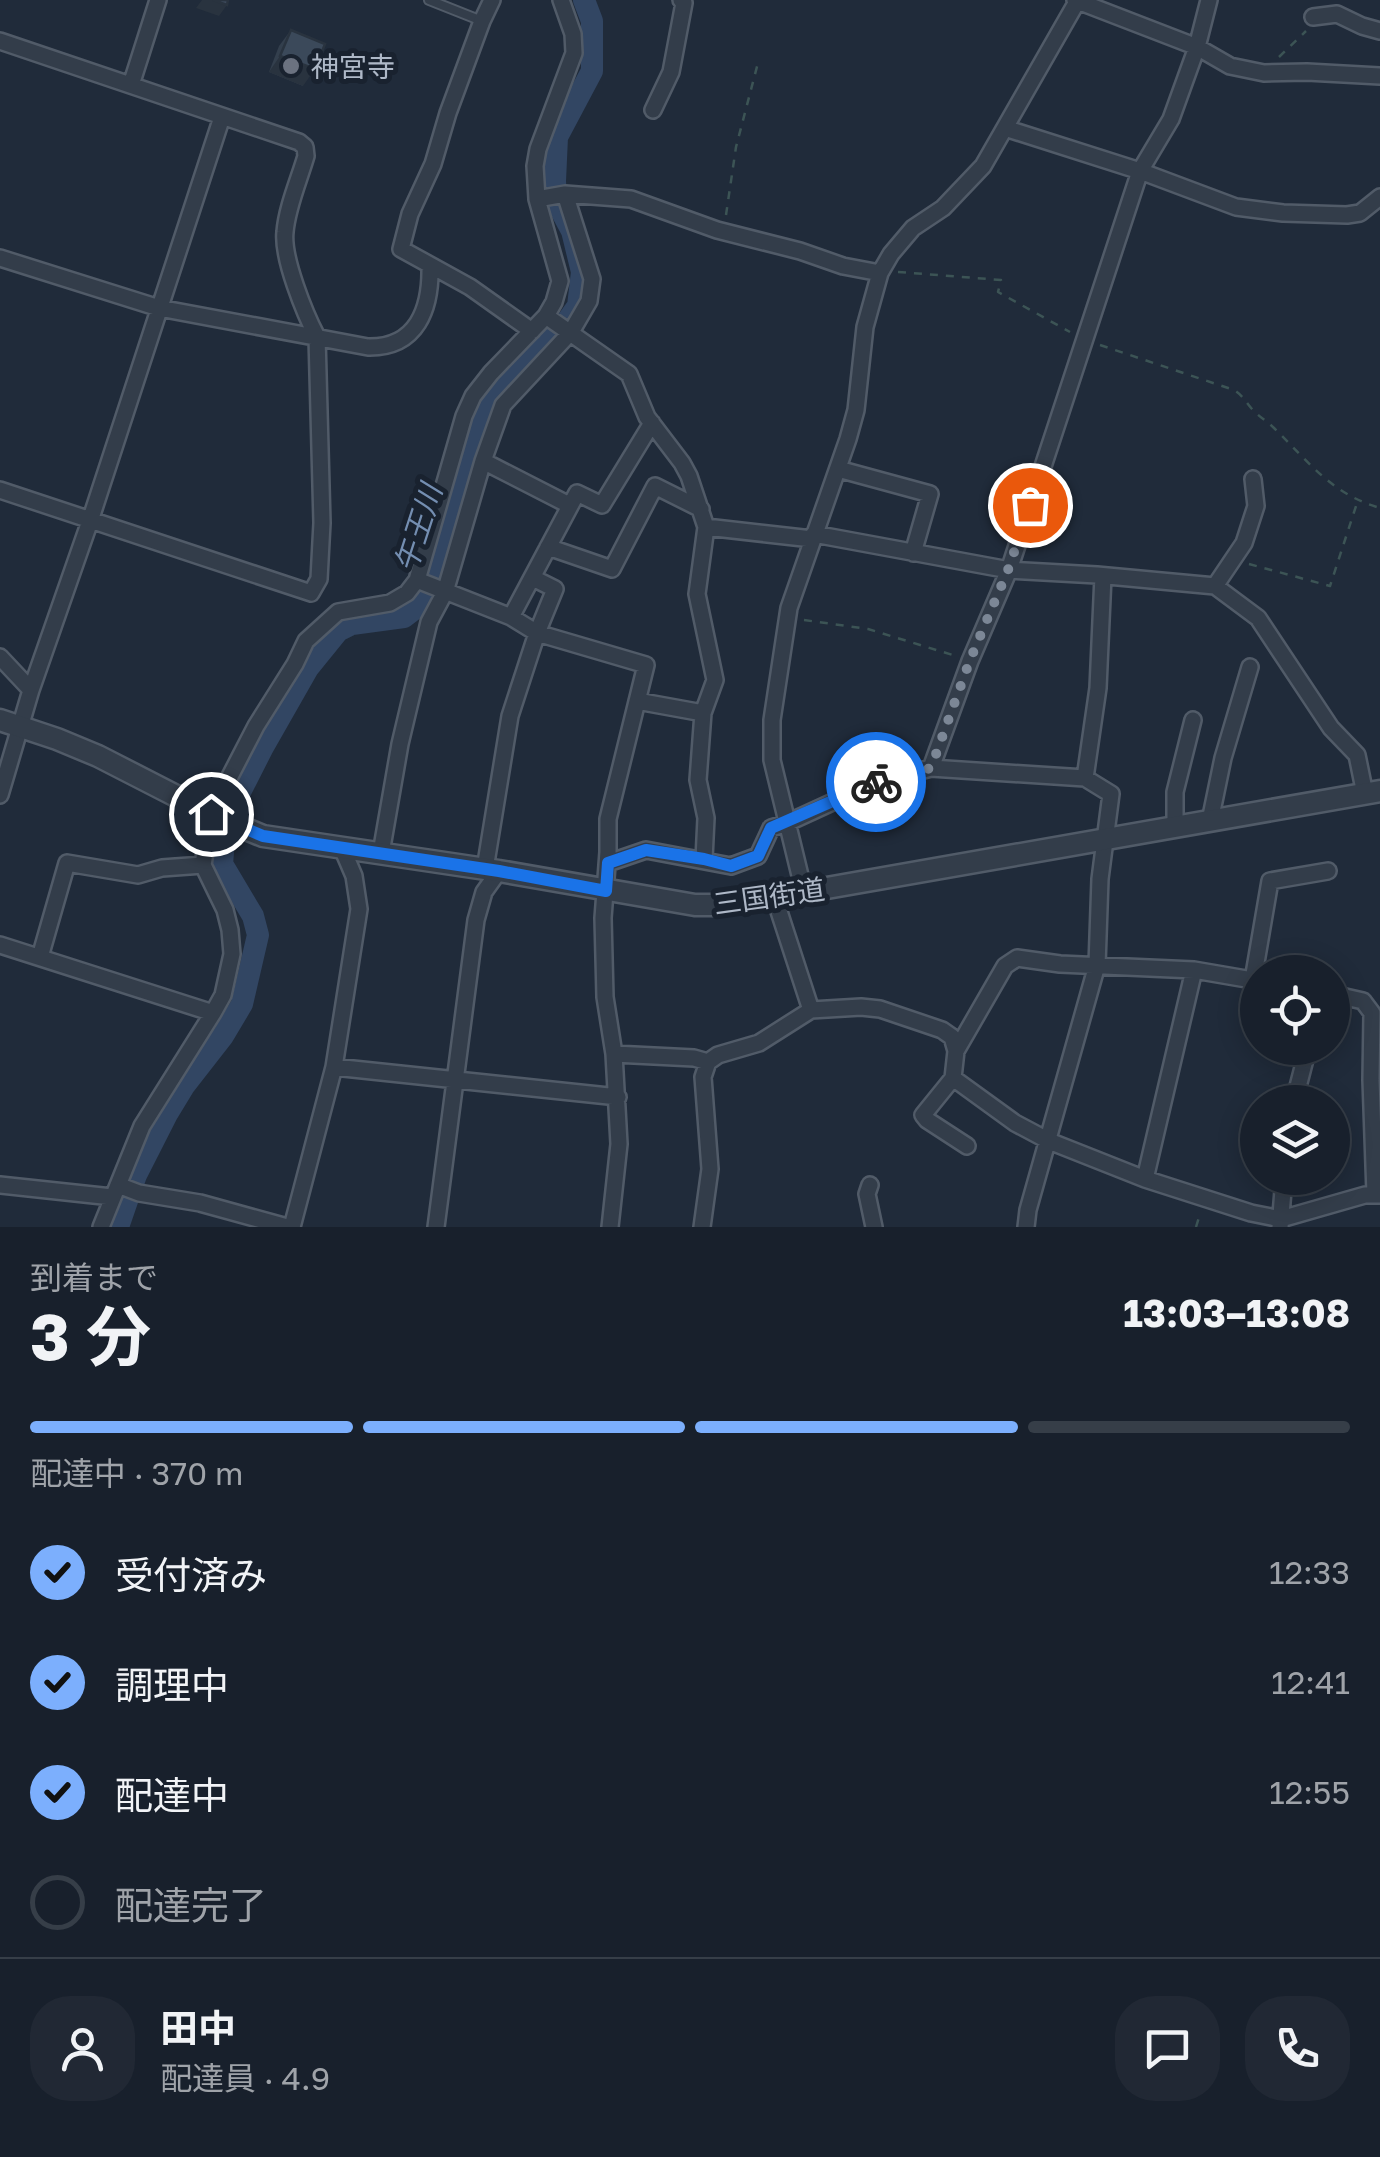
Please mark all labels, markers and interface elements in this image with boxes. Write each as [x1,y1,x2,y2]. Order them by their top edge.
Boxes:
place label: 神宮寺 [311,50,395,83]
marker: 神宮寺 [280,55,302,77]
pin [988,463,1073,548]
water label: 午王川 [387,477,450,576]
icon: bag [1003,478,1058,533]
courier [826,732,926,832]
icon: bike [849,755,904,810]
pin [169,772,254,857]
icon: home [184,787,239,842]
street label: 三国街道 [711,872,827,920]
map controls [1240,955,1350,1195]
button: locate [1240,955,1350,1065]
button: layers [1240,1085,1350,1195]
text: 到着まで [30,1258,158,1296]
text: 13:03–13:08 [1123,1290,1350,1335]
text: 3 分 [30,1296,151,1374]
text: 配達中 · 370 m [30,1454,243,1492]
icon: check [30,1545,85,1600]
text: 受付済み [115,1552,267,1597]
text: 12:33 [1269,1553,1350,1591]
icon: check [30,1655,85,1710]
text: 調理中 [115,1662,229,1707]
text: 12:41 [1271,1663,1350,1701]
icon: check [30,1765,85,1820]
text: 配達中 [115,1772,229,1817]
text: 12:55 [1269,1773,1350,1811]
text: 配達完了 [115,1882,267,1927]
button: person [30,1996,135,2101]
button: chat [1115,1996,1220,2101]
button: phone [1245,1996,1350,2101]
text: 田中 [160,2005,236,2050]
text: 配達員 · 4.9 [160,2059,330,2097]

